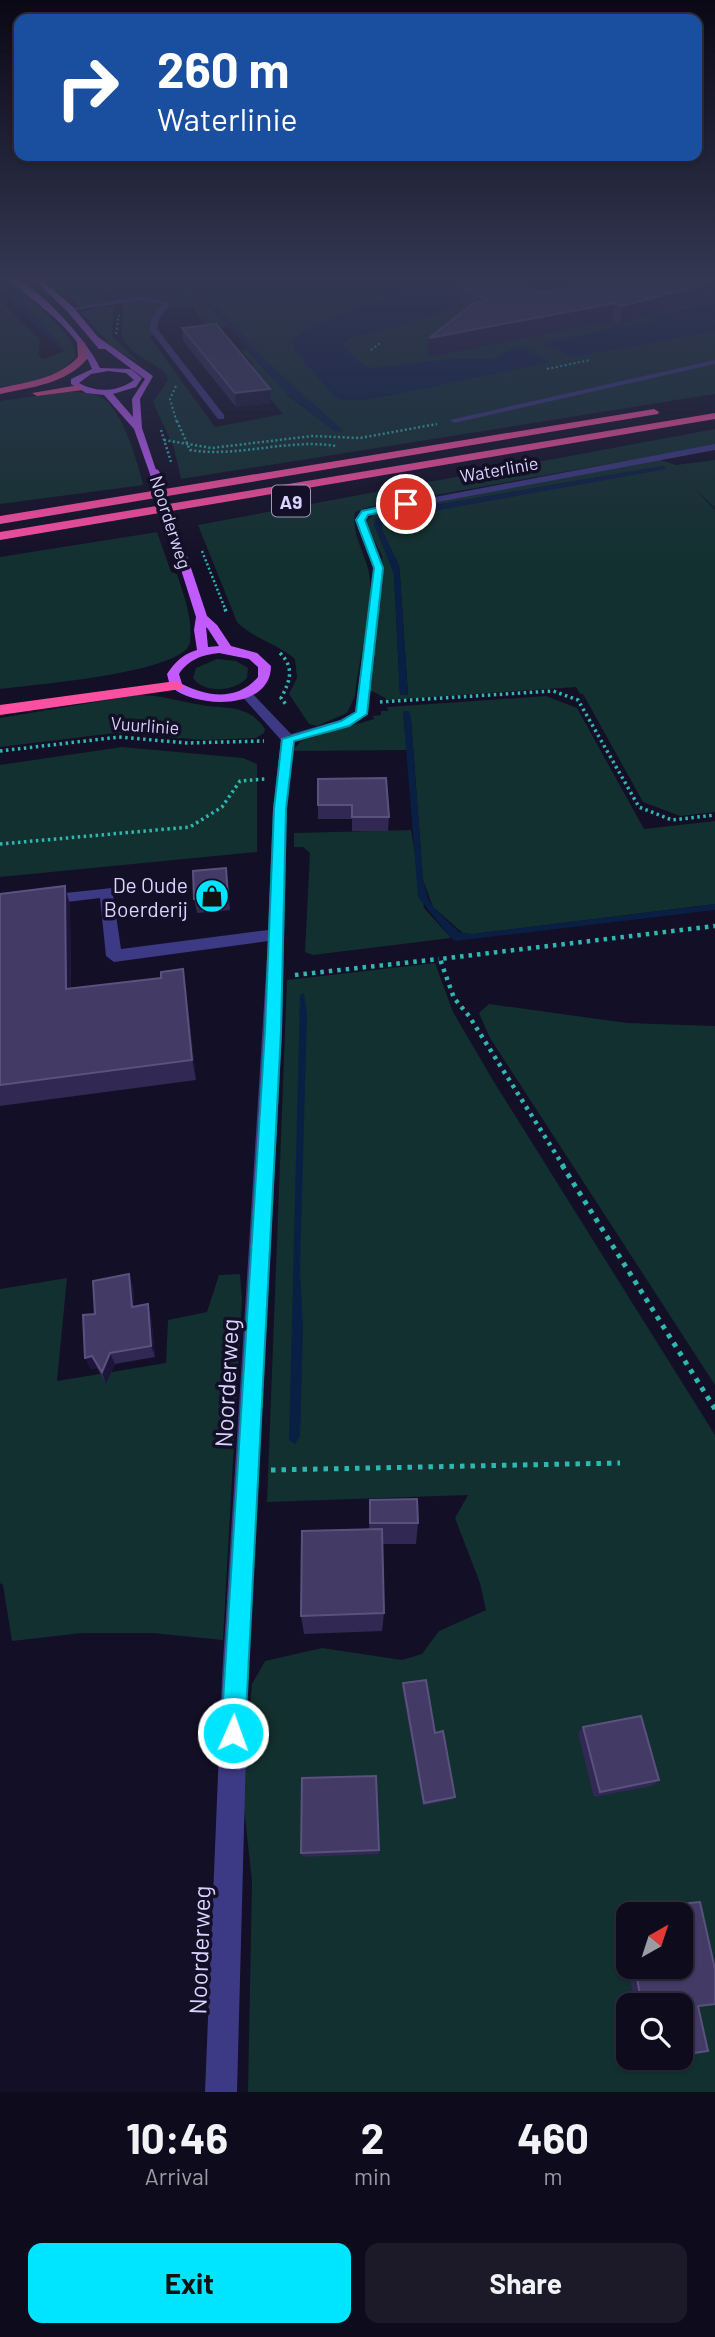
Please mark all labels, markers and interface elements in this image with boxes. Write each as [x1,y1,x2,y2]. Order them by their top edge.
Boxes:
text: 260 m [157,39,289,98]
icon: right [42,42,133,133]
text: Waterlinie [157,99,298,137]
street label: Waterlinie [458,451,540,487]
street label: Noorderweg [146,473,196,571]
pin [376,474,436,534]
icon: arrive [387,485,425,523]
road number: A9 [272,486,310,516]
street label: Vuurlinie [110,712,180,738]
place label: De Oude Boerderij [104,872,188,921]
shop icon: De Oude Boerderij [193,877,231,915]
street label: Noorderweg [208,1318,244,1448]
position arrow [196,1696,270,1770]
street label: Noorderweg [182,1885,216,2015]
north arrow [616,1902,693,1979]
map controls [616,1902,693,2070]
button: search [616,1993,693,2070]
text: 10:46 [126,2112,228,2162]
text: 2 [361,2112,384,2162]
text: 460 [517,2112,589,2162]
text: Arrival [145,2162,209,2190]
text: min [354,2162,391,2190]
text: m [544,2162,563,2190]
button: Exit [28,2243,351,2323]
button: Share [365,2243,687,2323]

